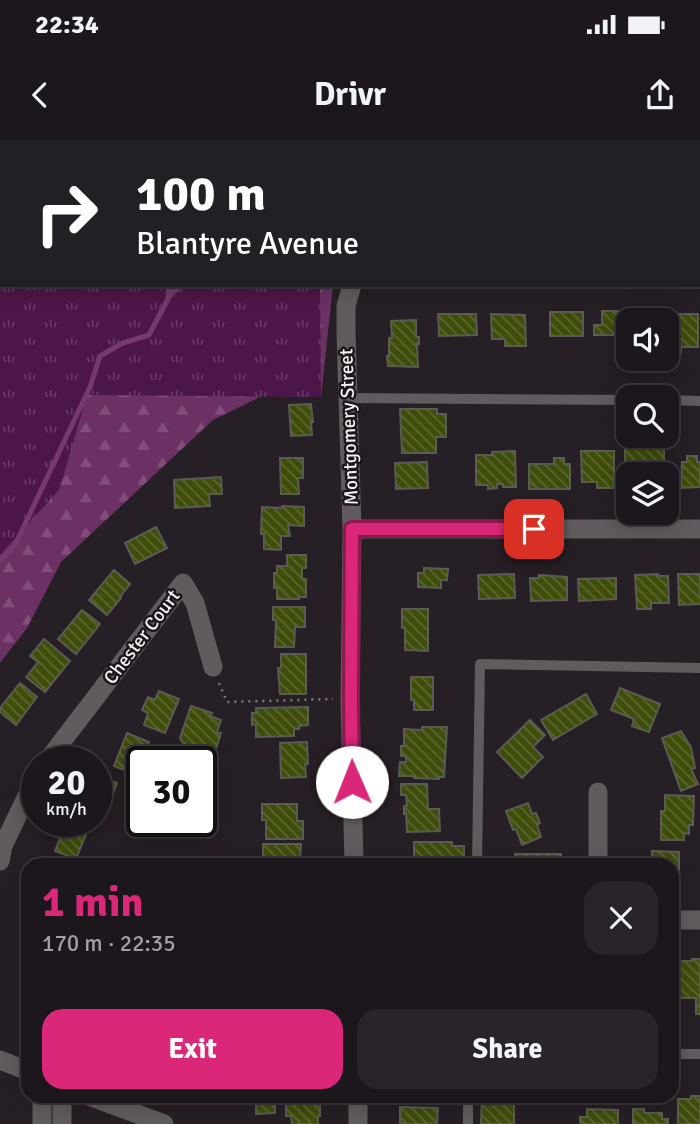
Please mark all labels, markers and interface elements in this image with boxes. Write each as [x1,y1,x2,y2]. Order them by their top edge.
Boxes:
text: 22:34 [35,9,99,41]
text: Drivr [314,75,386,114]
icon: back [21,76,59,114]
icon: share [641,76,679,114]
text: 100 m [136,164,266,224]
icon: right [21,168,112,259]
text: Blantyre Avenue [136,224,359,263]
map controls [616,308,679,525]
button: sound [616,308,679,371]
street label: Montgomery Street [334,348,364,506]
button: search [616,385,679,448]
button: layers [616,462,679,525]
pin [504,499,564,559]
icon: arrive [515,510,553,548]
street label: Chester Court [99,585,186,689]
position arrow [315,745,389,819]
speed limit sign: 30 [126,746,217,837]
text: 20 [48,761,85,804]
text: km/h [46,798,87,820]
text: 1 min [42,877,143,928]
button: close [584,881,658,955]
text: 170 m · 22:35 [42,929,176,958]
button: Exit [42,1009,343,1089]
button: Share [357,1009,658,1089]

